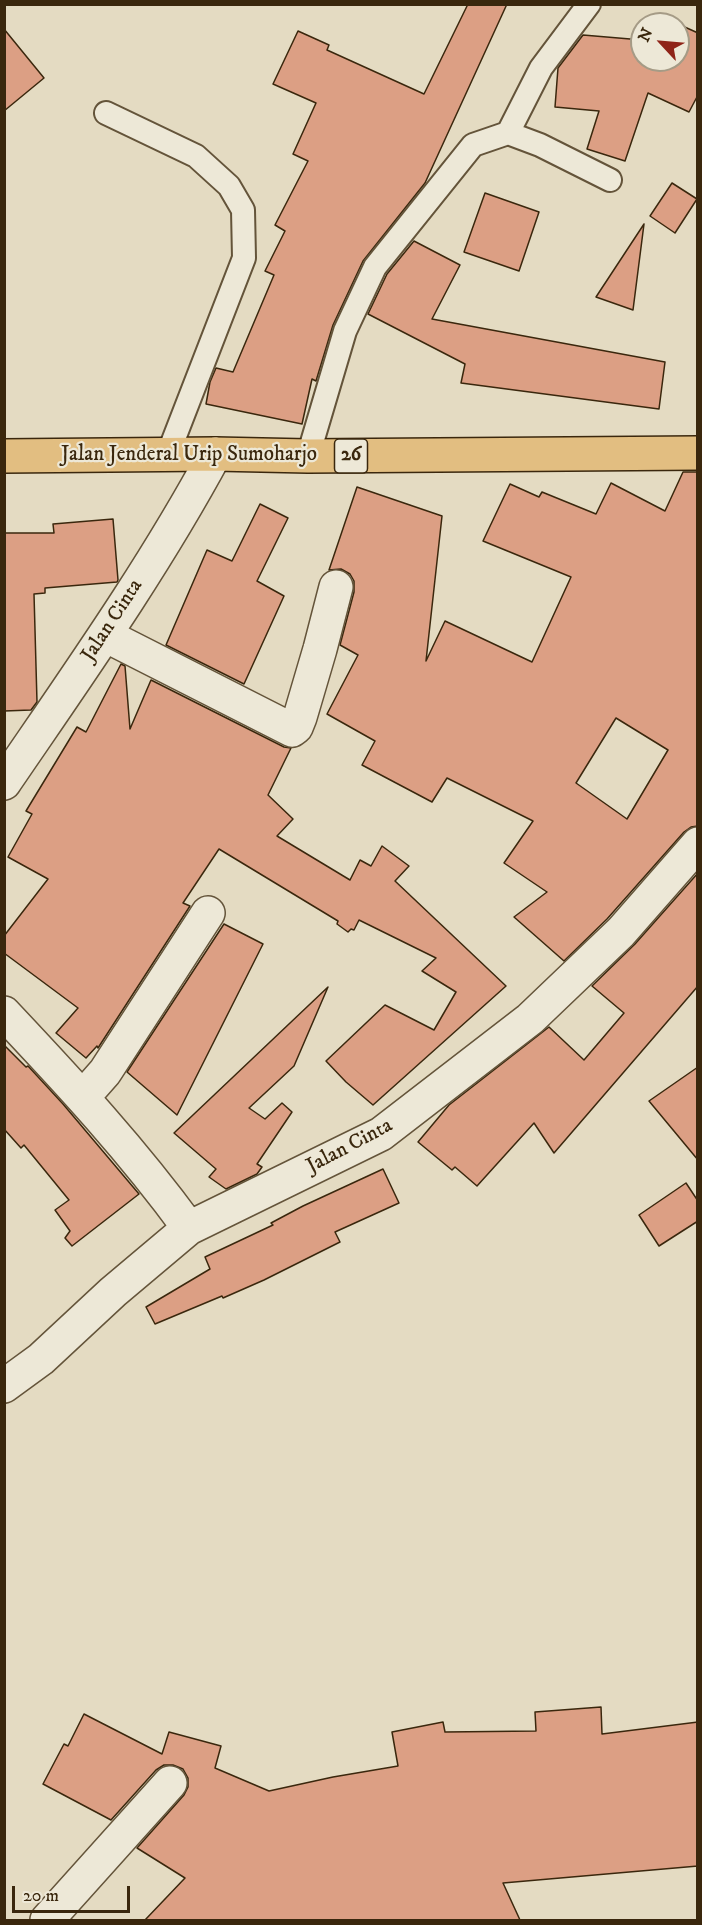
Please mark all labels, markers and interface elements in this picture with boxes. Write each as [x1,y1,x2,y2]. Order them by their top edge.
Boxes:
north arrow [630,12,690,72]
text: N [634,25,657,45]
road number: 26 [334,439,368,473]
street label: Jalan Jenderal Urip Sumoharjo [61,443,317,469]
street label: Jalan Cinta [77,575,149,667]
street label: Jalan Cinta [303,1114,397,1180]
scale bar [15,1874,134,1912]
text: 20 m [23,1885,59,1907]

